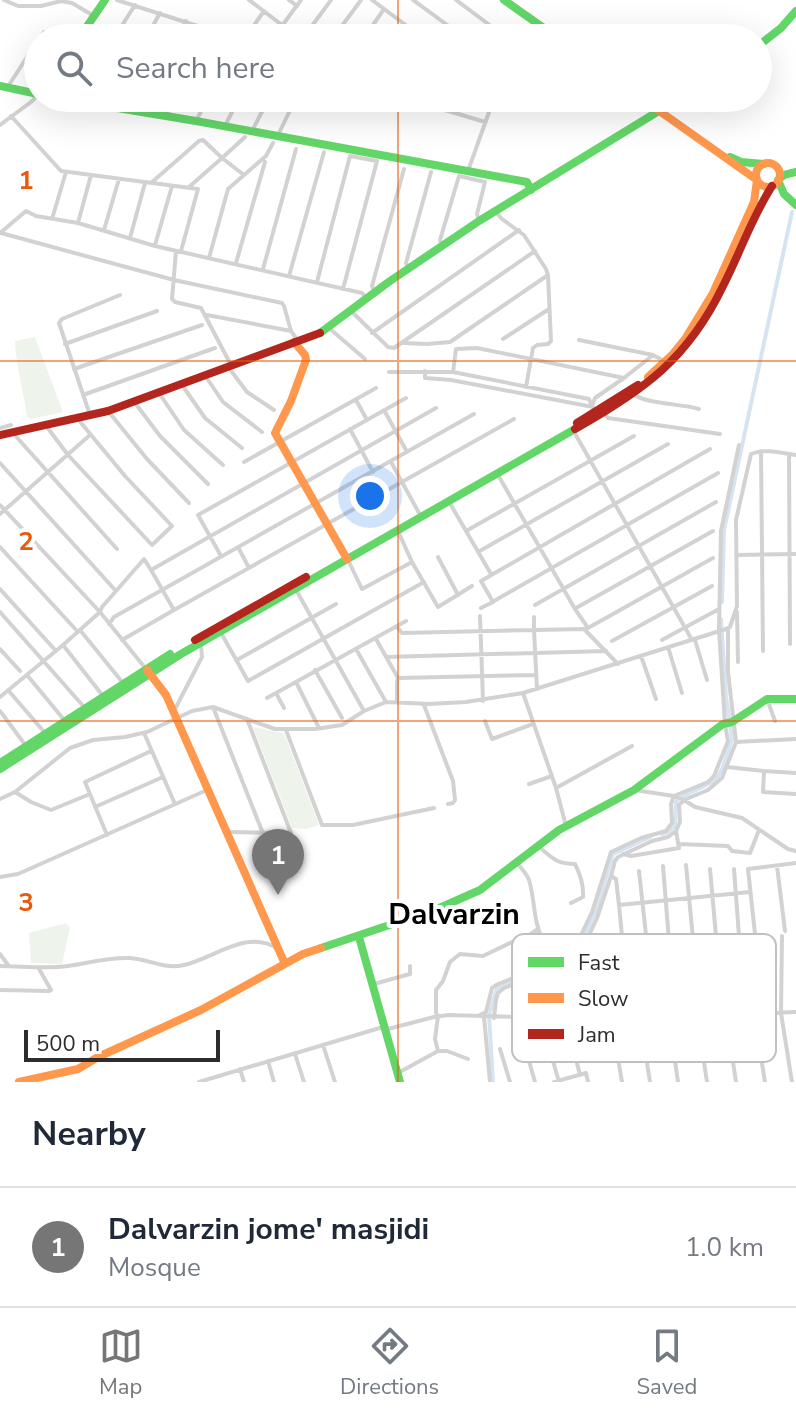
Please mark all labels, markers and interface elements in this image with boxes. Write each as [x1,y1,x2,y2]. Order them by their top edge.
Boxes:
search box [24,24,772,112]
icon: search [52,46,96,90]
text: Search here [116,48,275,89]
text: 1 [18,163,34,198]
your location [350,476,390,516]
text: 2 [18,524,34,559]
pin: 1 [252,829,304,895]
text: 3 [18,885,34,920]
district label: Dalvarzin [388,894,520,935]
legend [512,934,776,1062]
text: Fast [578,948,620,978]
text: Slow [578,984,629,1014]
text: Jam [577,1020,616,1050]
scale bar [24,1026,220,1062]
text: 500 m [36,1029,100,1059]
text: Nearby [32,1111,146,1157]
text: Dalvarzin jome' masjidi [108,1209,429,1250]
text: 1 [50,1230,66,1265]
text: 1.0 km [685,1230,764,1265]
text: Mosque [108,1250,201,1285]
tab: Map [99,1324,143,1402]
tab: Directions [340,1324,439,1402]
tab: Saved [637,1324,697,1402]

